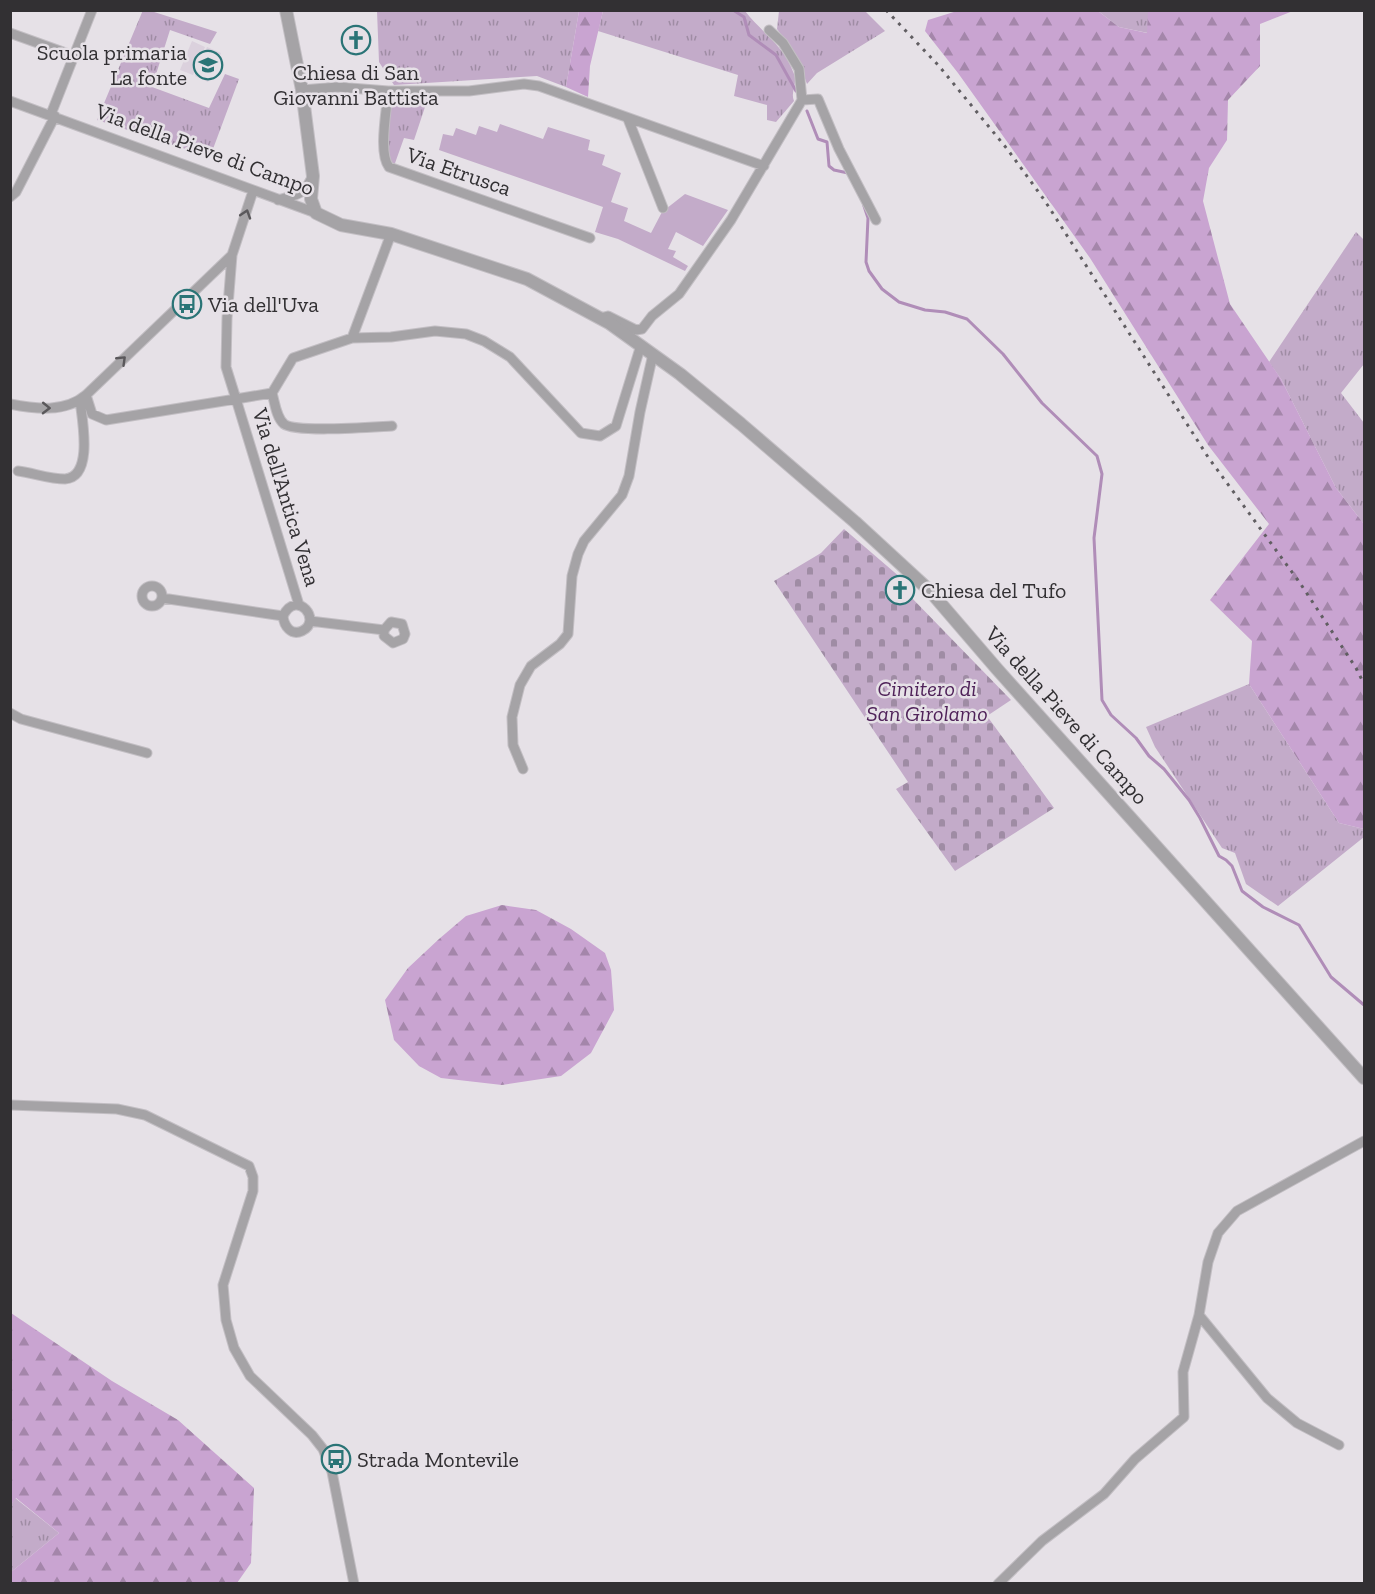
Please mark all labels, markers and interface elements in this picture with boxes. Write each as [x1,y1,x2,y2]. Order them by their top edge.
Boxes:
church icon: Chiesa di San Giovanni Battista [340,24,372,56]
place label: Scuola primaria La fonte [37,39,187,91]
school or university icon: Scuola primaria La fonte [192,49,224,81]
place label: Chiesa di San Giovanni Battista [273,59,439,111]
street label: Via della Pieve di Campo [91,97,318,202]
street label: Via Etrusca [402,141,515,202]
one-way arrow [239,209,251,220]
bus stop icon: Via dell'Uva [171,288,203,320]
place label: Via dell'Uva [207,291,319,318]
one-way arrow [115,356,126,367]
one-way arrow [41,402,50,414]
street label: Via dell'Antica Vena [246,404,327,590]
church icon: Chiesa del Tufo [884,574,916,606]
place label: Chiesa del Tufo [921,577,1066,604]
street label: Via della Pieve di Campo [979,620,1154,810]
park label: Cimitero di San Girolamo [866,675,988,727]
bus stop icon: Strada Montevile [320,1443,352,1475]
place label: Strada Montevile [357,1446,519,1473]

